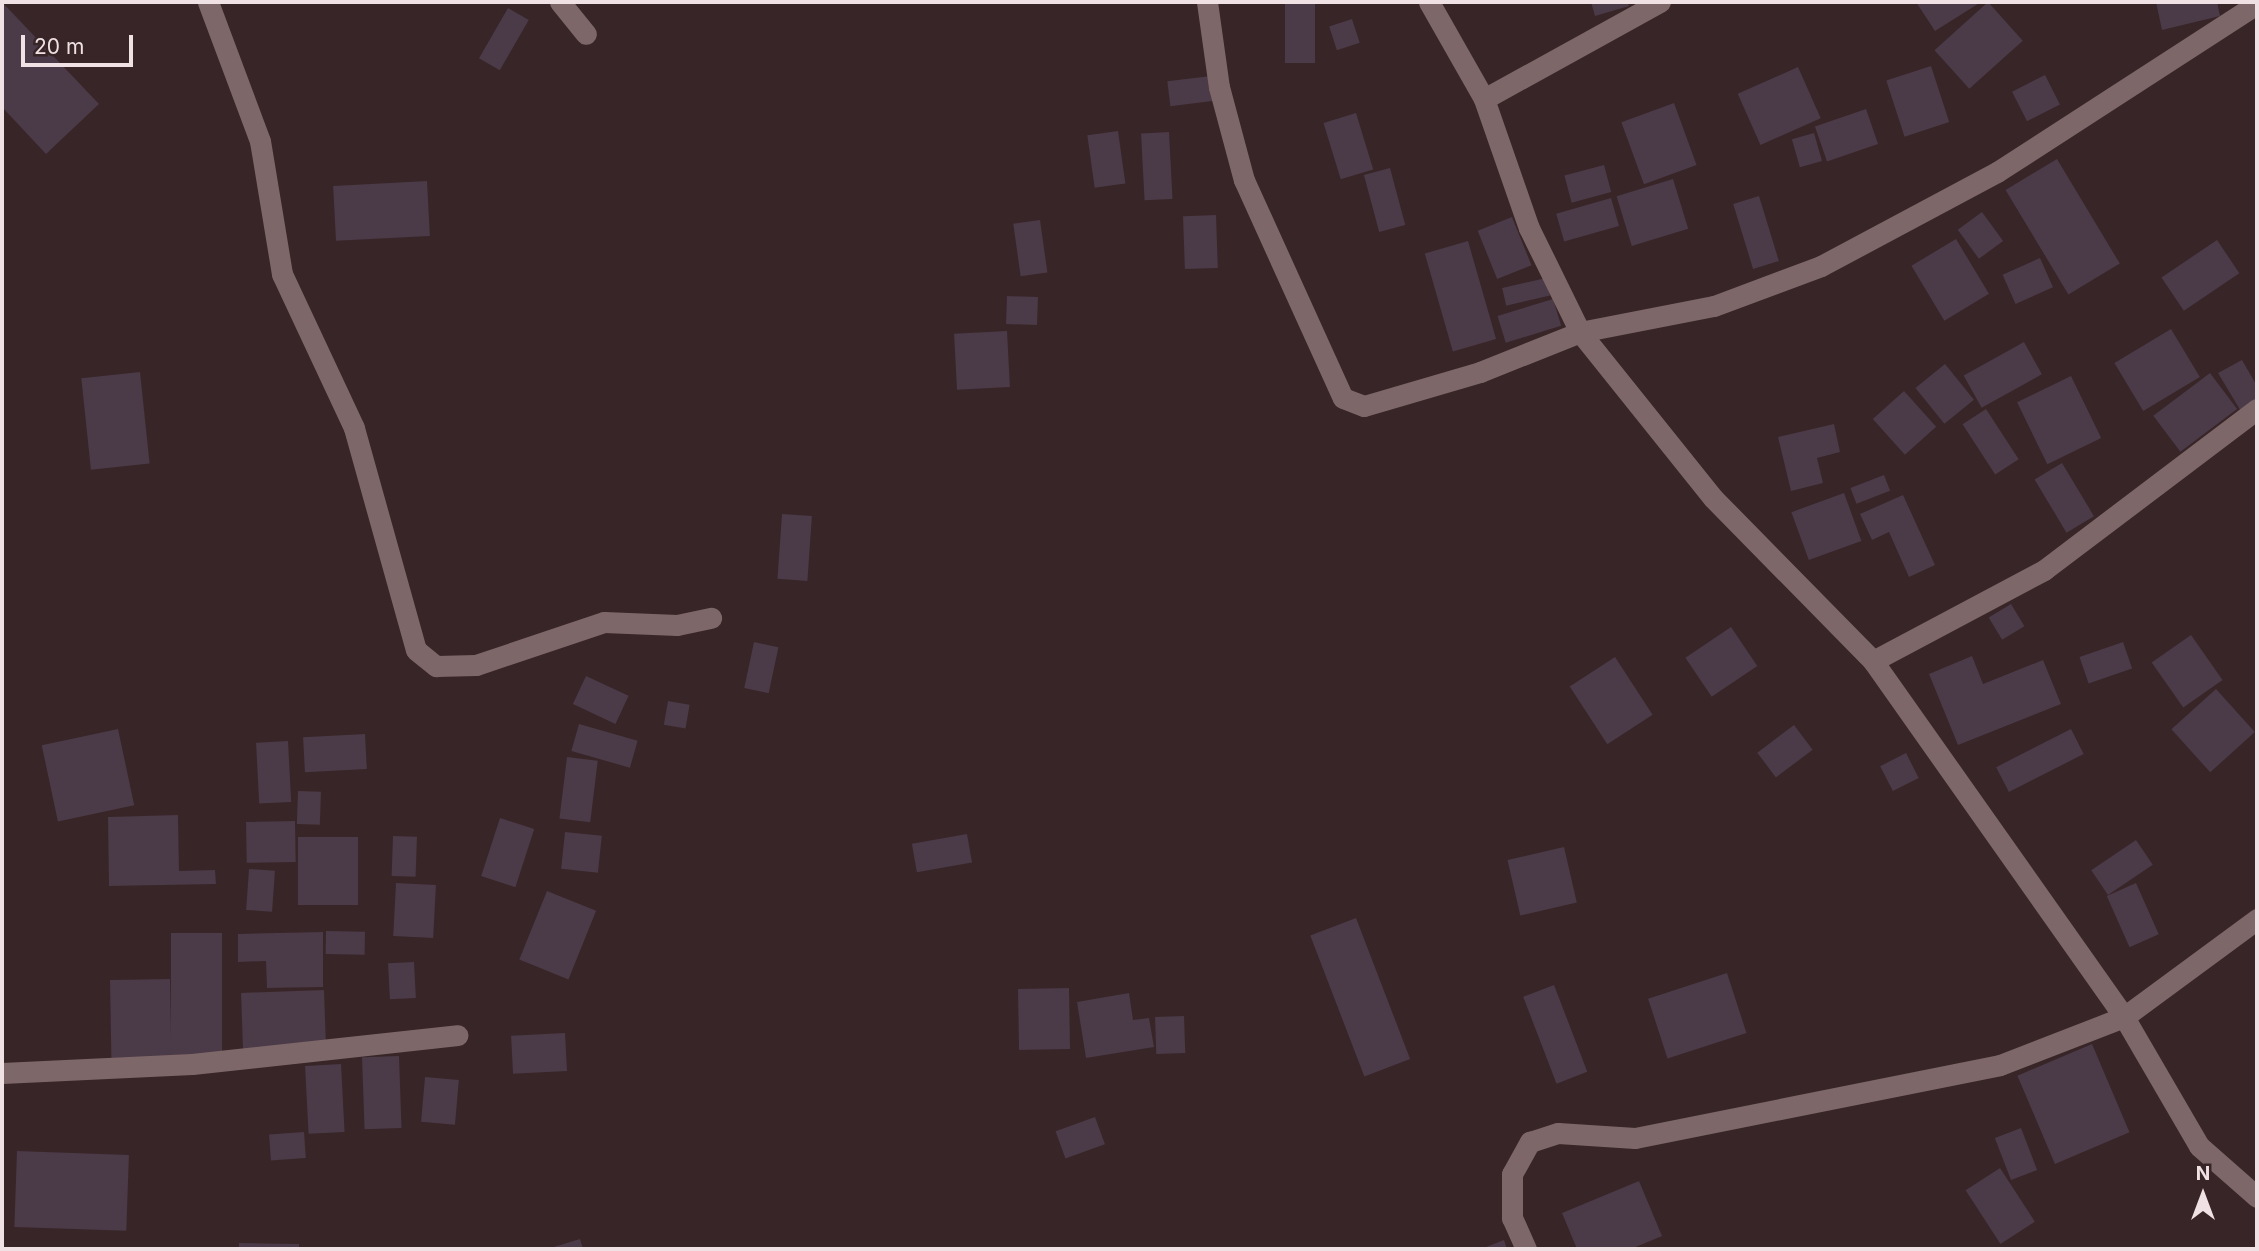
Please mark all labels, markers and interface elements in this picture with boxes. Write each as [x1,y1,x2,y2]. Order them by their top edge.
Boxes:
scale bar [24,21,136,65]
text: 20 m [34,34,84,59]
north arrow [2168,1160,2238,1230]
text: N [2196,1162,2210,1185]

